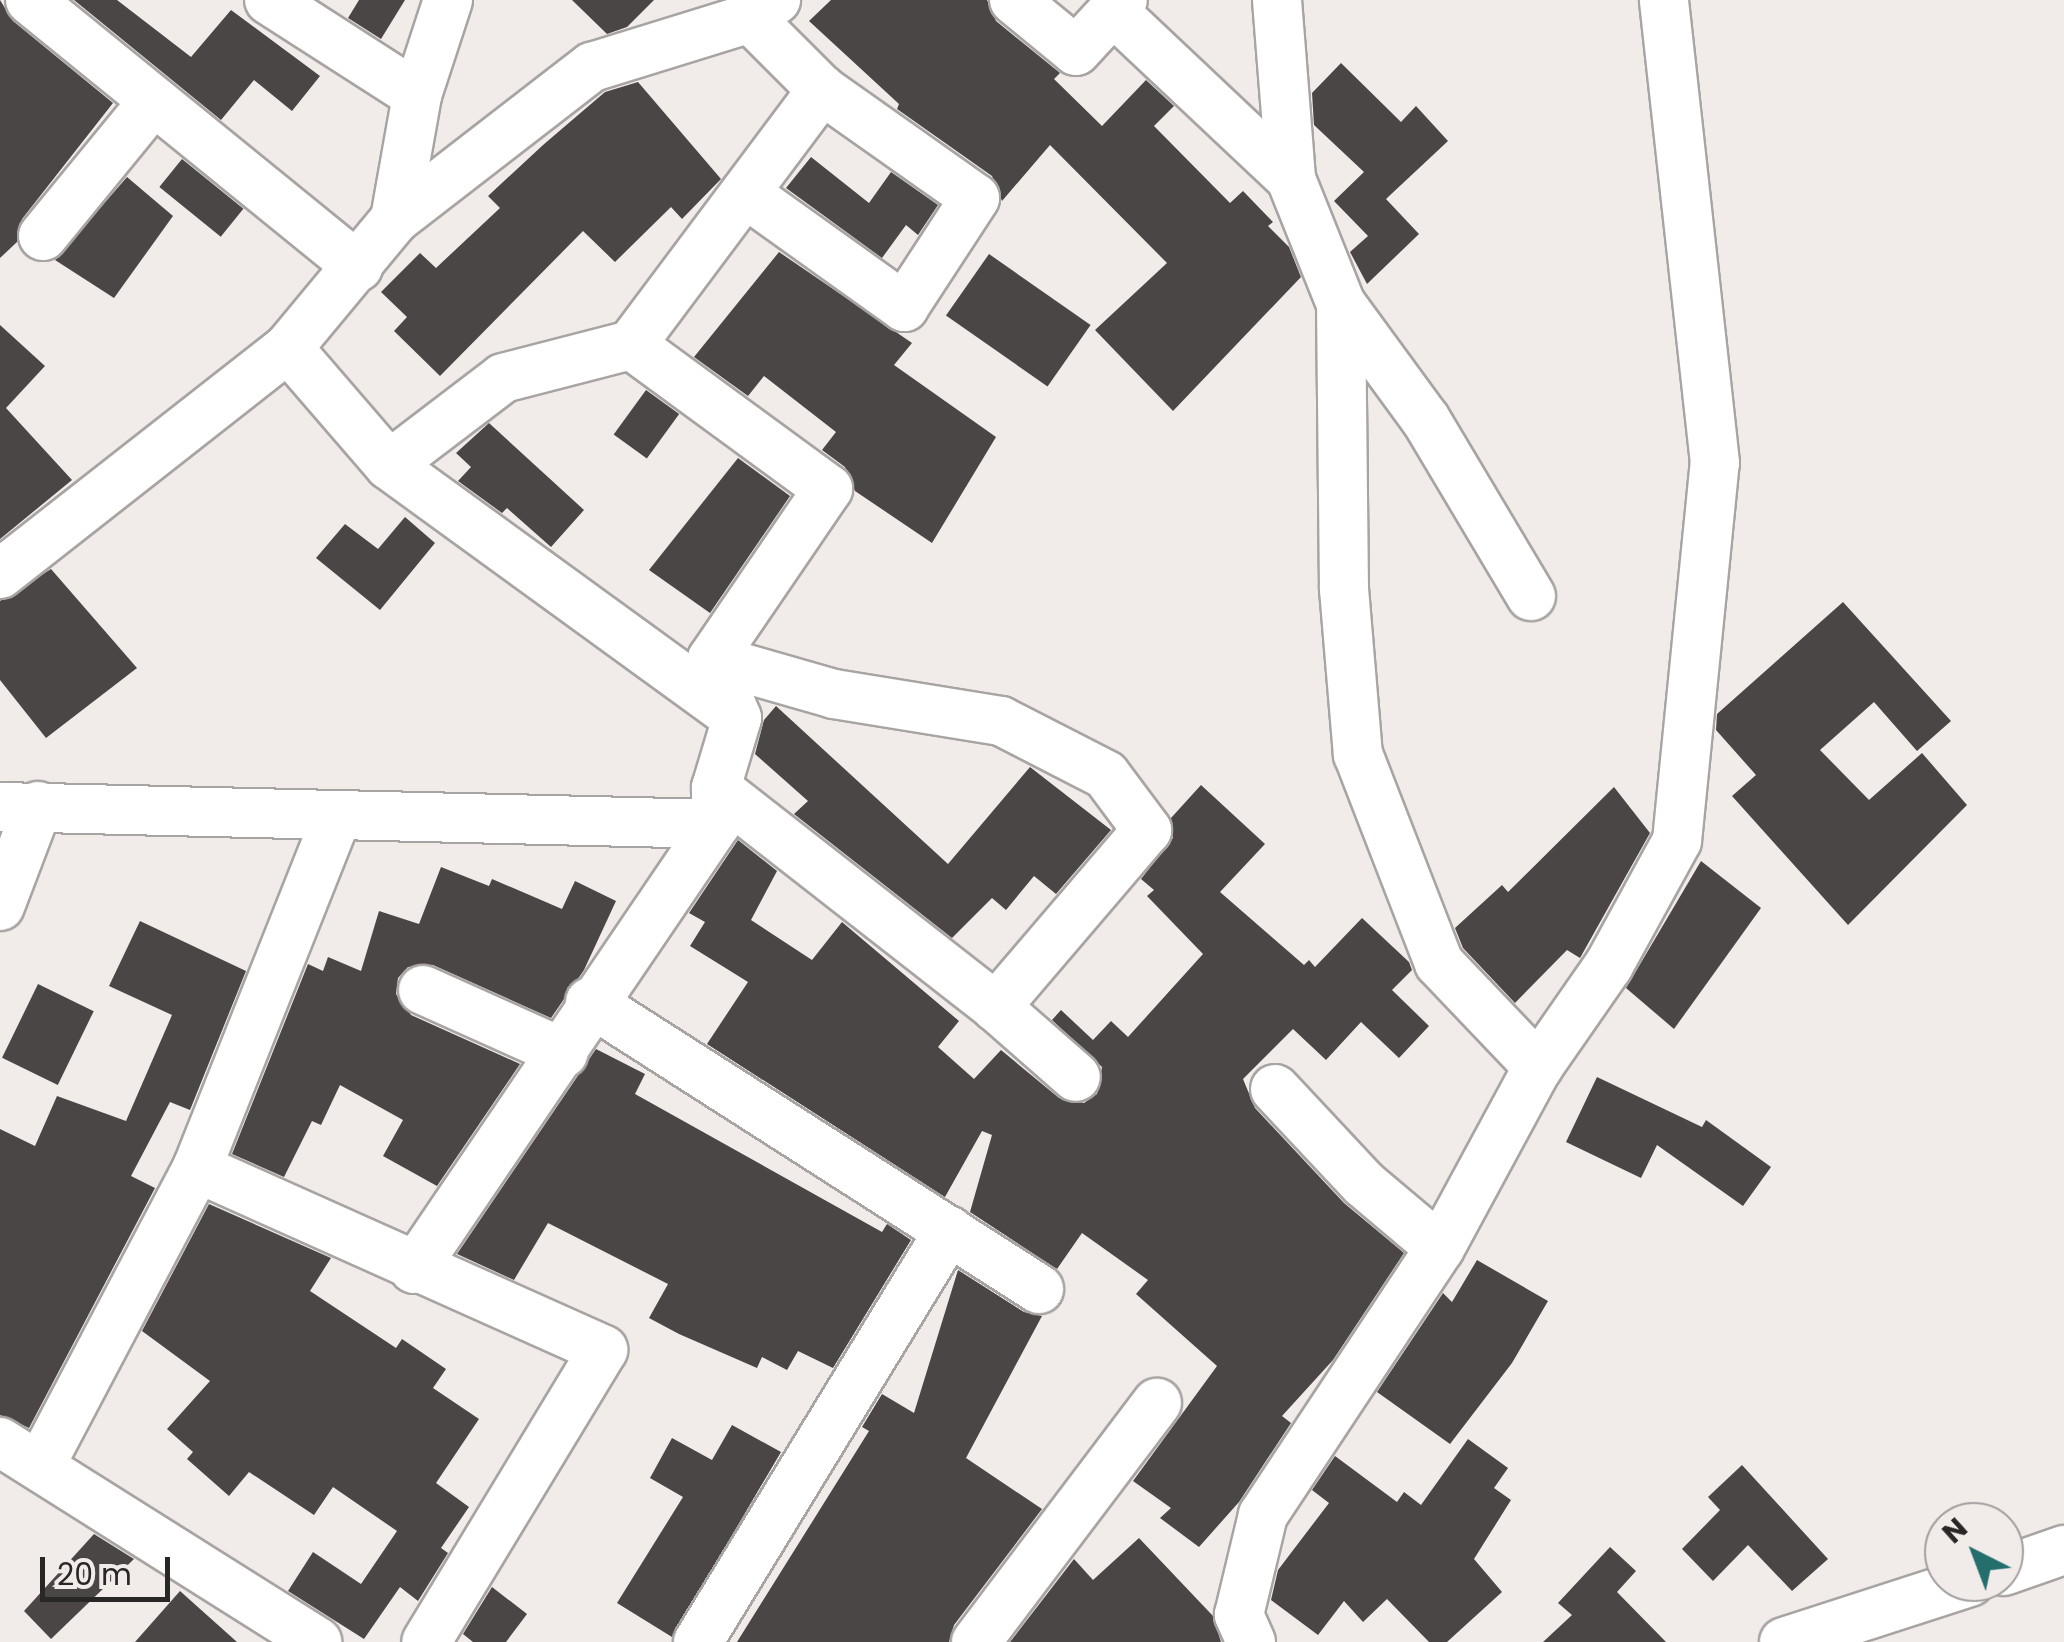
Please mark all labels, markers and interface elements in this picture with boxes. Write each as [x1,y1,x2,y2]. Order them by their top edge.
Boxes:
north arrow [1924,1502,2024,1602]
text: N [1934,1509,1976,1552]
scale bar [45,1537,175,1599]
text: 20 m [57,1553,132,1596]

